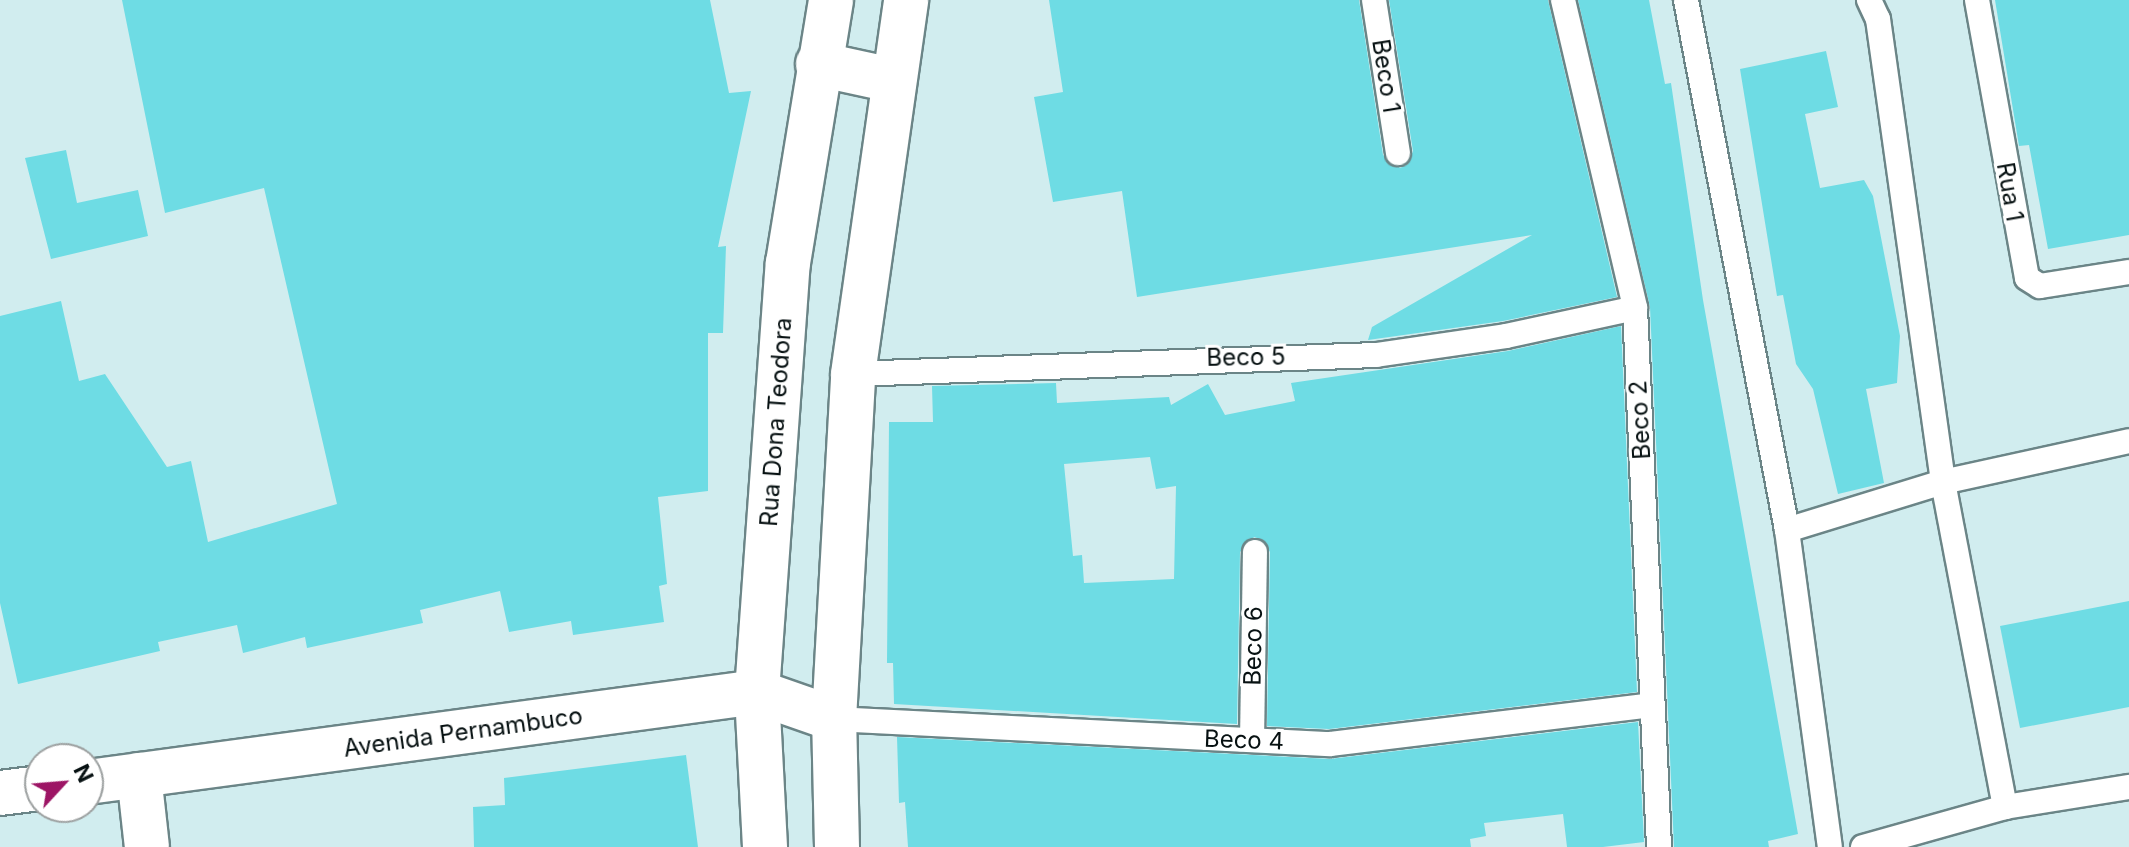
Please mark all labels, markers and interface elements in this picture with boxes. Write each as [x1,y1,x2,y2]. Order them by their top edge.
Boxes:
street label: Beco 1 [1366,37,1406,115]
street label: Rua 1 [1991,160,2029,224]
street label: Rua Dona Teodora [754,316,798,528]
street label: Beco 5 [1206,342,1286,372]
street label: Beco 2 [1624,380,1656,460]
street label: Beco 6 [1238,606,1268,686]
street label: Avenida Pernambuco [342,701,584,763]
street label: Beco 4 [1203,724,1285,756]
north arrow [24,743,104,823]
text: N [68,760,99,787]

